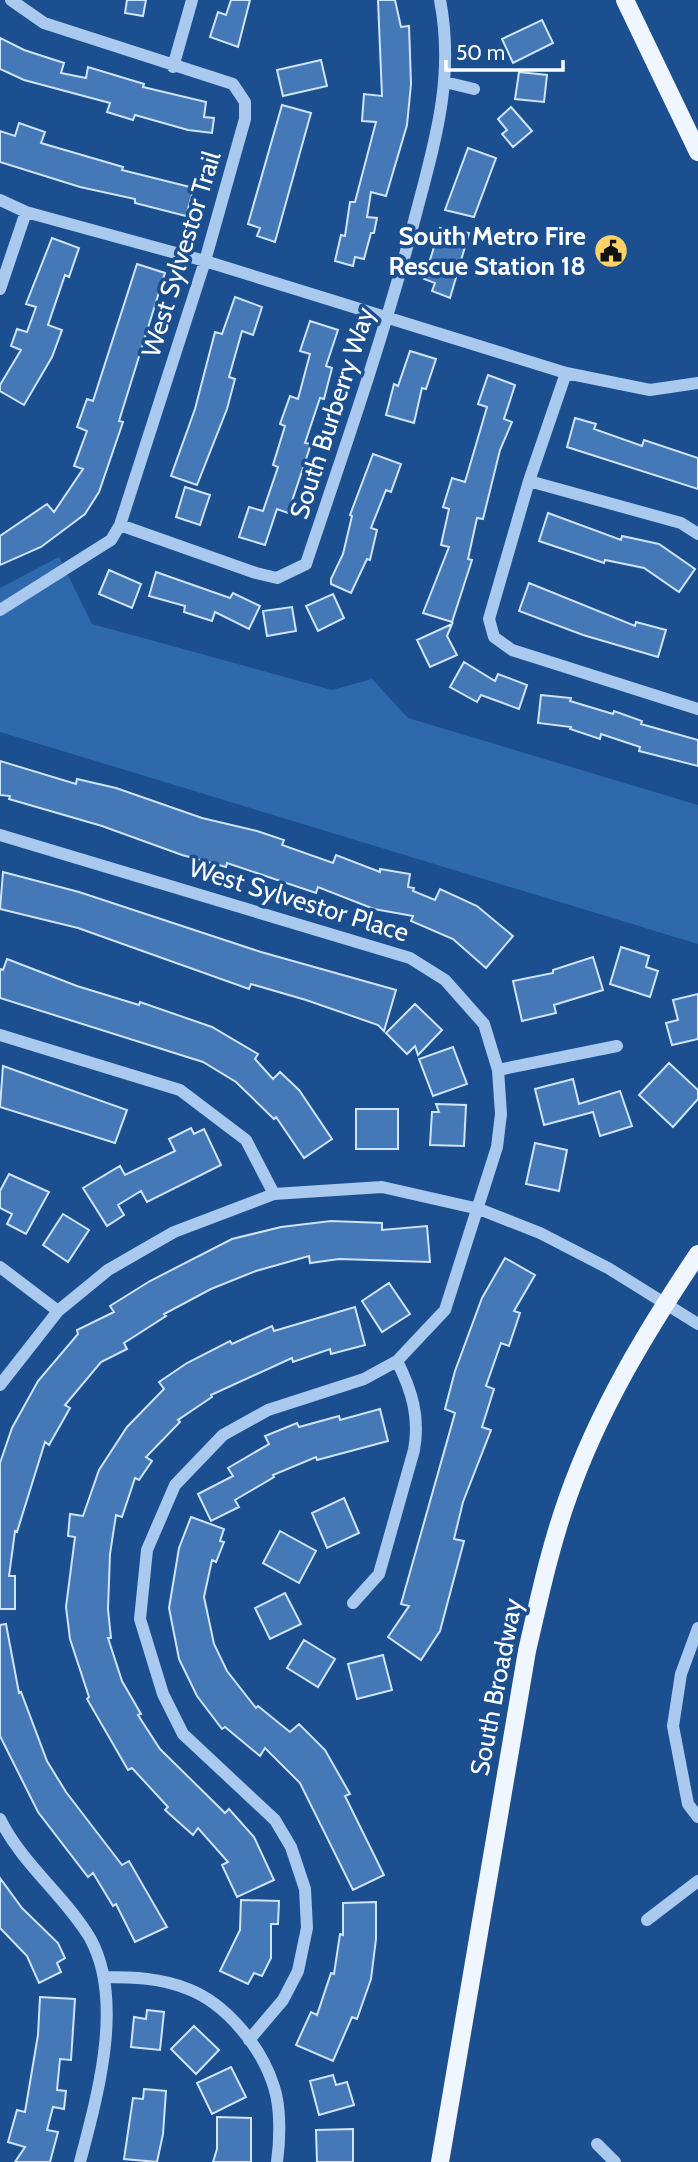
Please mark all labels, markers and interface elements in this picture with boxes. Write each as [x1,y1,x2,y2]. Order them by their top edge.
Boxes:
scale bar [446,28,563,72]
text: 50 m [456,40,505,65]
street label: West Sylvestor Trail [134,147,228,361]
place label: South Metro Fire Rescue Station 18 [388,220,586,282]
public building icon: South Metro Fire Rescue Station 18 [592,232,630,270]
street label: South Burberry Way [283,303,381,523]
street label: West Sylvestor Place [185,851,413,949]
street label: South Broadway [463,1596,529,1778]

